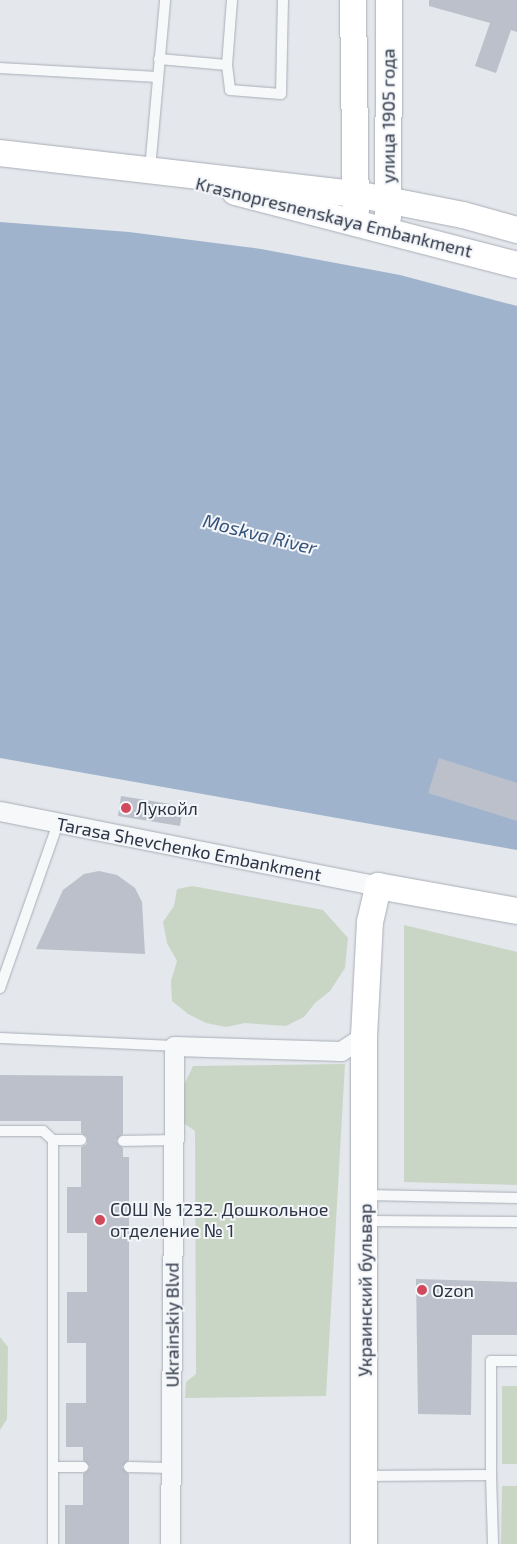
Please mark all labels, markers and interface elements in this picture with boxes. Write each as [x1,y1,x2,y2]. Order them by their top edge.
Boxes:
street label: улица 1905 года [377,49,399,183]
street label: Krasnopresnenskaya Embankment [193,172,475,262]
water label: Moskva River [201,509,319,559]
place label: Лукойл [136,797,198,819]
marker: Лукойл [120,802,132,814]
street label: Tarasa Shevchenko Embankment [55,813,323,885]
place label: СОШ № 1232. Дошкольное отделение № 1 [110,1199,328,1242]
street label: Украинский бульвар [354,1203,376,1377]
marker: СОШ № 1232. Дошкольное отделение № 1 [94,1214,106,1226]
street label: Ukrainskiy Blvd [161,1262,183,1388]
place label: Ozon [432,1279,474,1301]
marker: Ozon [416,1284,428,1296]

